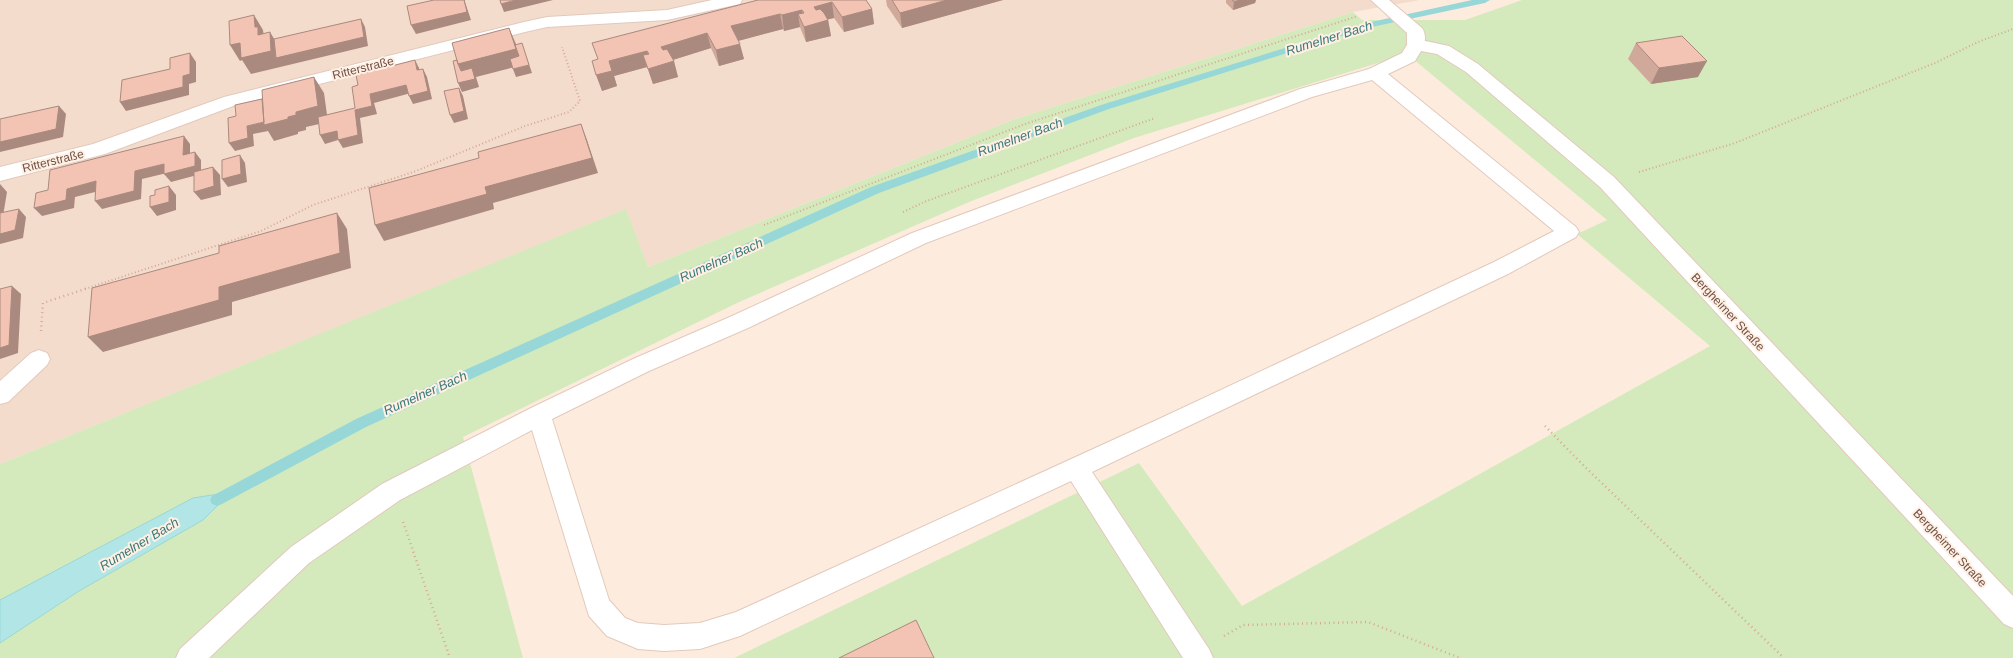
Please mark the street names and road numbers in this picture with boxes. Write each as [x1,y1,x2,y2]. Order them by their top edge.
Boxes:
street label: Ritterstraße [331,54,395,82]
street label: Ritterstraße [21,147,85,175]
street label: Bergheimer Straße [1688,270,1768,354]
street label: Bergheimer Straße [1910,506,1990,590]

